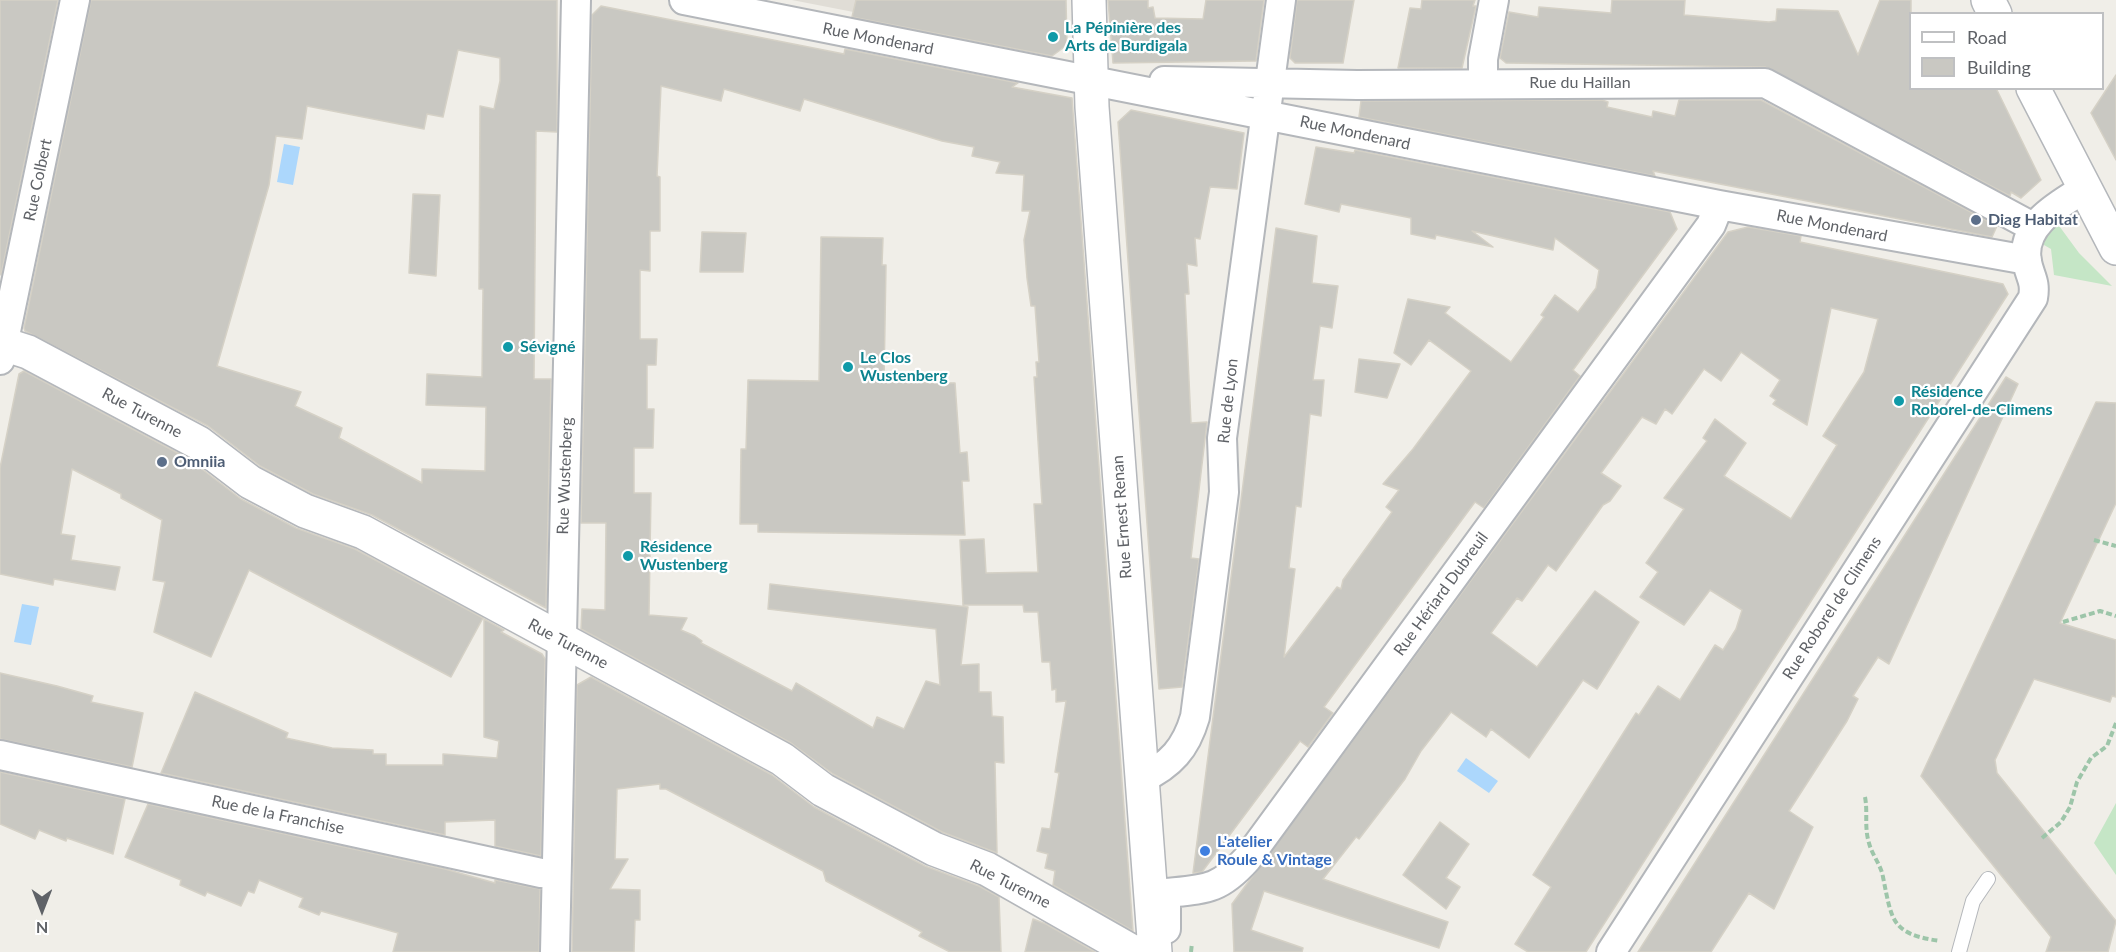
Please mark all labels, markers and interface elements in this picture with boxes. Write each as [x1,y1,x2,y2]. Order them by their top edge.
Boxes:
legend [1909,12,2104,90]
place label: La Pépinière des Arts de Burdigala [1065,18,1187,56]
street label: Rue Mondenard [821,19,935,59]
text: Road [1967,26,2007,48]
marker: La Pépinière des Arts de Burdigala [1046,30,1060,44]
text: Building [1967,56,2031,78]
street label: Rue du Haillan [1529,73,1631,93]
street label: Rue Mondenard [1298,112,1412,154]
street label: Rue Colbert [20,137,56,223]
street label: Rue Mondenard [1775,206,1889,246]
place label: Diag Habitat [1988,210,2078,230]
marker: Diag Habitat [1969,213,1983,227]
place label: Sévigné [520,337,576,357]
marker: Sévigné [501,340,515,354]
place label: Le Clos Wustenberg [860,348,948,386]
street label: Rue de Lyon [1214,358,1242,444]
marker: Le Clos Wustenberg [841,360,855,374]
place label: Résidence Roborel-de-Climens [1911,382,2053,420]
street label: Rue Turenne [99,384,185,442]
marker: Résidence Roborel-de-Climens [1892,394,1906,408]
street label: Rue Wustenberg [553,417,577,535]
place label: Omniia [174,452,225,472]
marker: Omniia [155,455,169,469]
street label: Rue Ernest Renan [1108,455,1136,579]
street label: Rue Hériard Dubreuil [1390,528,1492,660]
street label: Rue Roborel de Climens [1779,533,1885,683]
place label: Résidence Wustenberg [640,537,728,575]
marker: Résidence Wustenberg [621,549,635,563]
street label: Rue Turenne [525,615,611,673]
street label: Rue de la Franchise [210,792,346,838]
place label: L'atelier Roule & Vintage [1217,832,1332,870]
marker: L'atelier Roule & Vintage [1198,844,1212,858]
street label: Rue Turenne [966,855,1054,913]
north arrow [12,880,72,940]
text: N [36,919,48,938]

